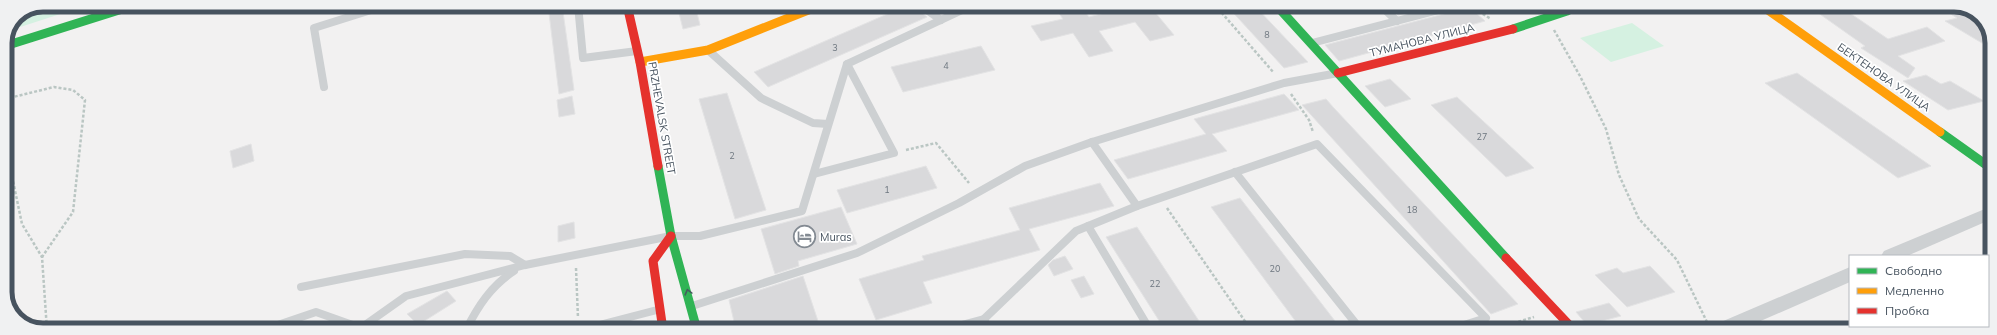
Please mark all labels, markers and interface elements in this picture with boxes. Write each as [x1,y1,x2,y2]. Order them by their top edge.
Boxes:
street label: ТУМАНОВА УЛИЦА [1368,20,1476,60]
house number: 8 [1264,29,1270,40]
street label: БЕКТЕНОВА УЛИЦА [1835,40,1933,114]
house number: 3 [832,42,838,53]
house number: 4 [943,60,949,71]
street label: PRZHEVALSK STREET [645,61,679,176]
house number: 27 [1477,131,1487,142]
house number: 2 [729,150,735,161]
house number: 1 [884,184,890,195]
house number: 18 [1407,204,1417,215]
hotel icon: Muras [791,224,817,250]
place label: Muras [820,230,852,244]
legend [1849,255,1989,327]
house number: 20 [1270,263,1280,274]
text: Свободно [1885,263,1942,278]
house number: 22 [1150,278,1160,289]
text: Медленно [1885,283,1944,298]
one-way arrow [684,289,693,296]
text: Пробка [1885,303,1929,318]

